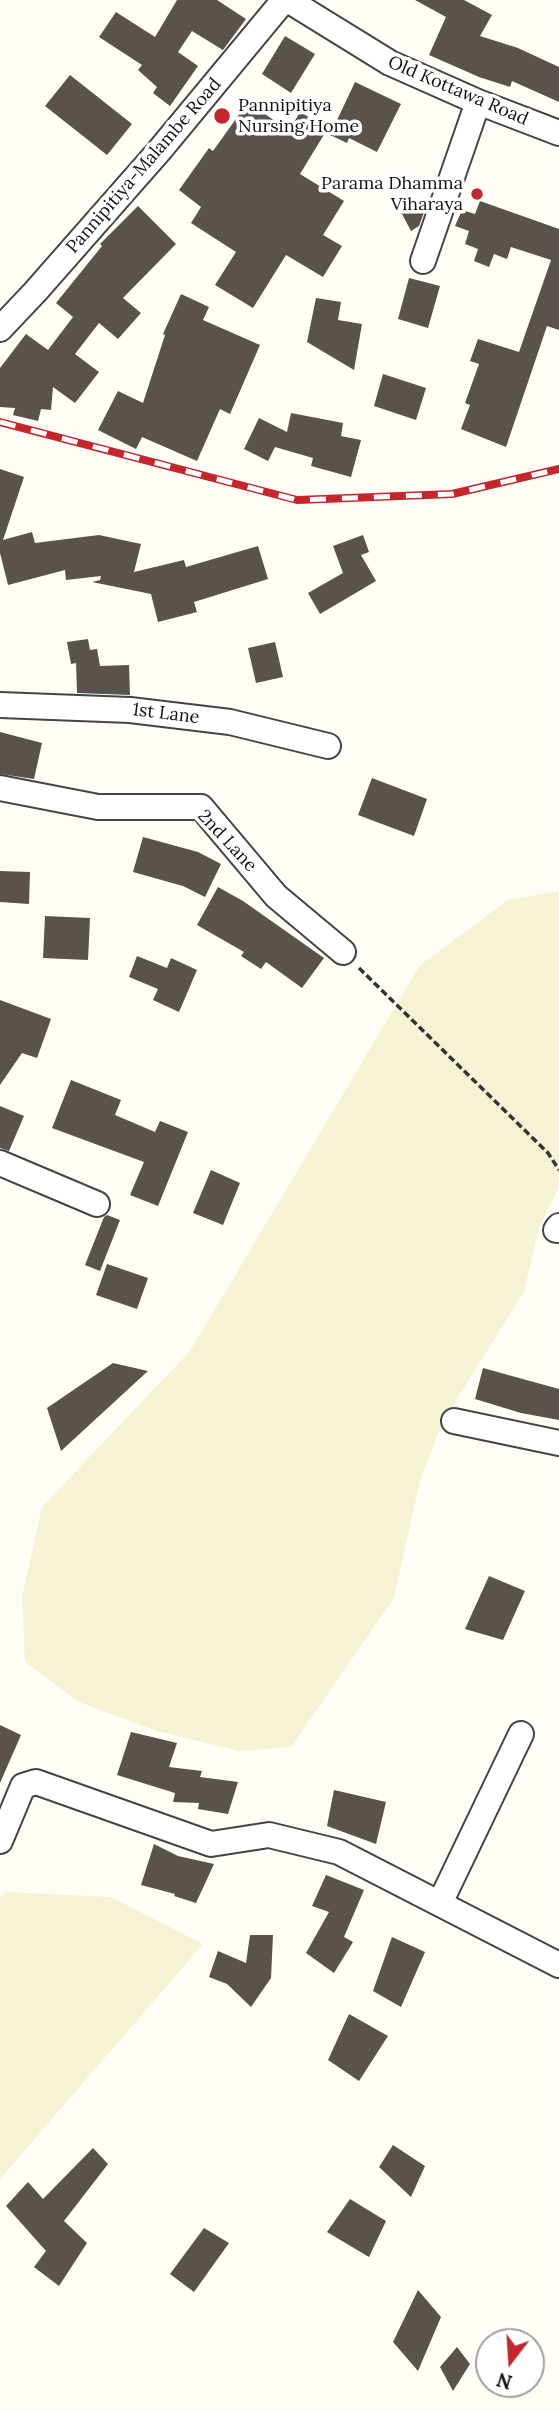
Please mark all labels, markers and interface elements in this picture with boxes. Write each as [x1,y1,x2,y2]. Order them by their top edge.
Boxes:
street label: Old Kottawa Road [385,52,531,130]
street label: Pannipitiya-Malambe Road [62,74,226,258]
place label: Pannipitiya Nursing Home [238,95,359,138]
marker: Pannipitiya Nursing Home [212,106,232,126]
place label: Parama Dhamma Viharaya [321,173,463,216]
marker: Parama Dhamma Viharaya [469,186,485,202]
street label: 1st Lane [131,699,201,729]
street label: 2nd Lane [193,806,261,876]
north arrow [475,2328,545,2398]
text: N [494,2368,515,2395]

